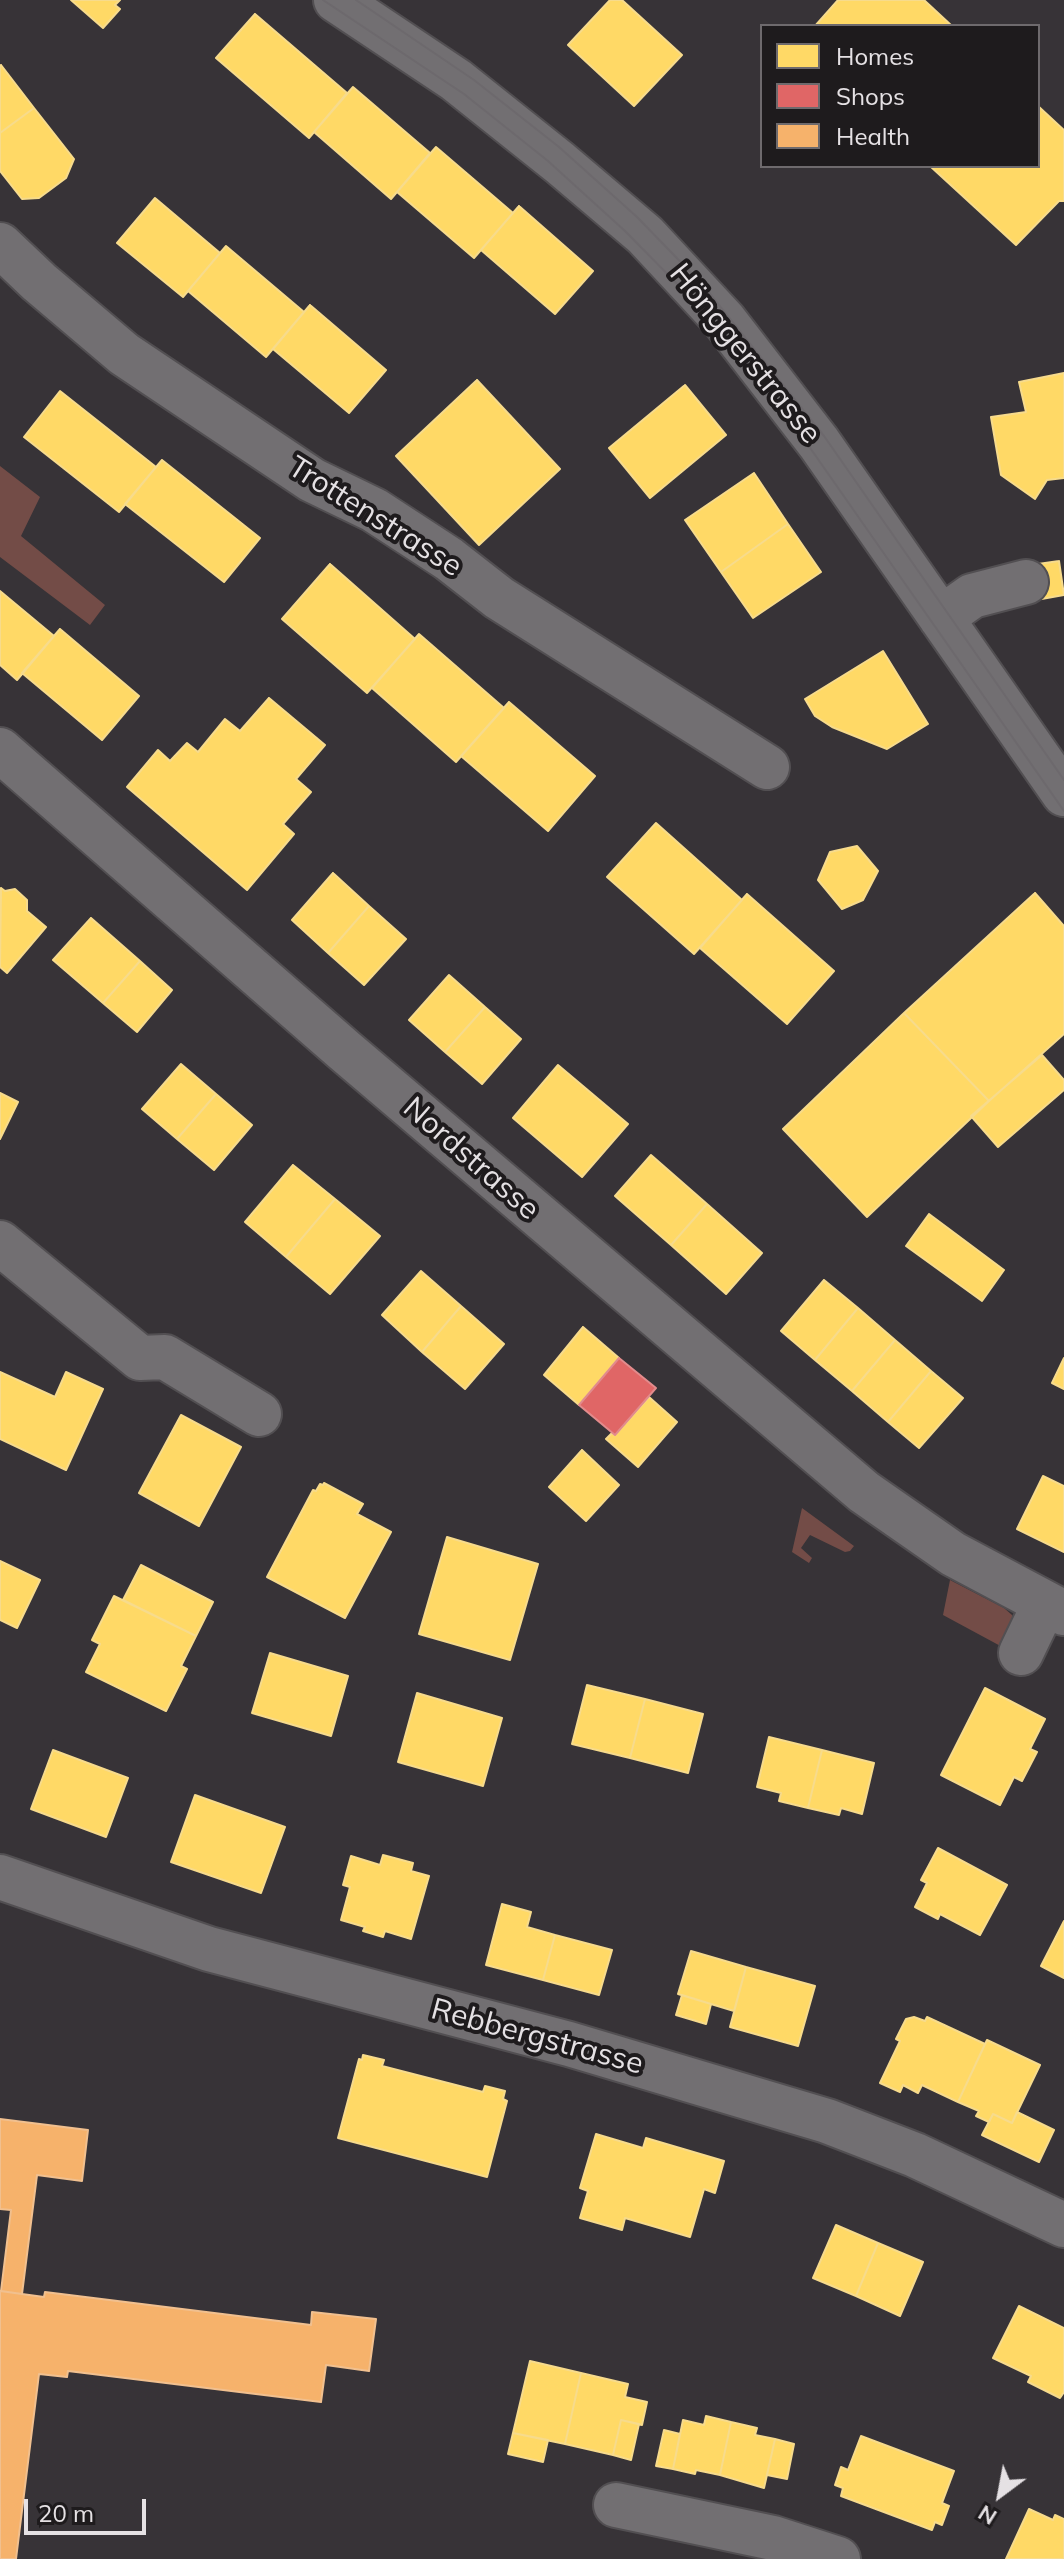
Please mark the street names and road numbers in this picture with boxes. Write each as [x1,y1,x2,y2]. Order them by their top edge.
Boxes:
street label: Hönggerstrasse [661,257,829,451]
street label: Trottenstrasse [282,449,468,585]
street label: Nordstrasse [396,1090,546,1228]
street label: Rebbergstrasse [427,1991,647,2083]

